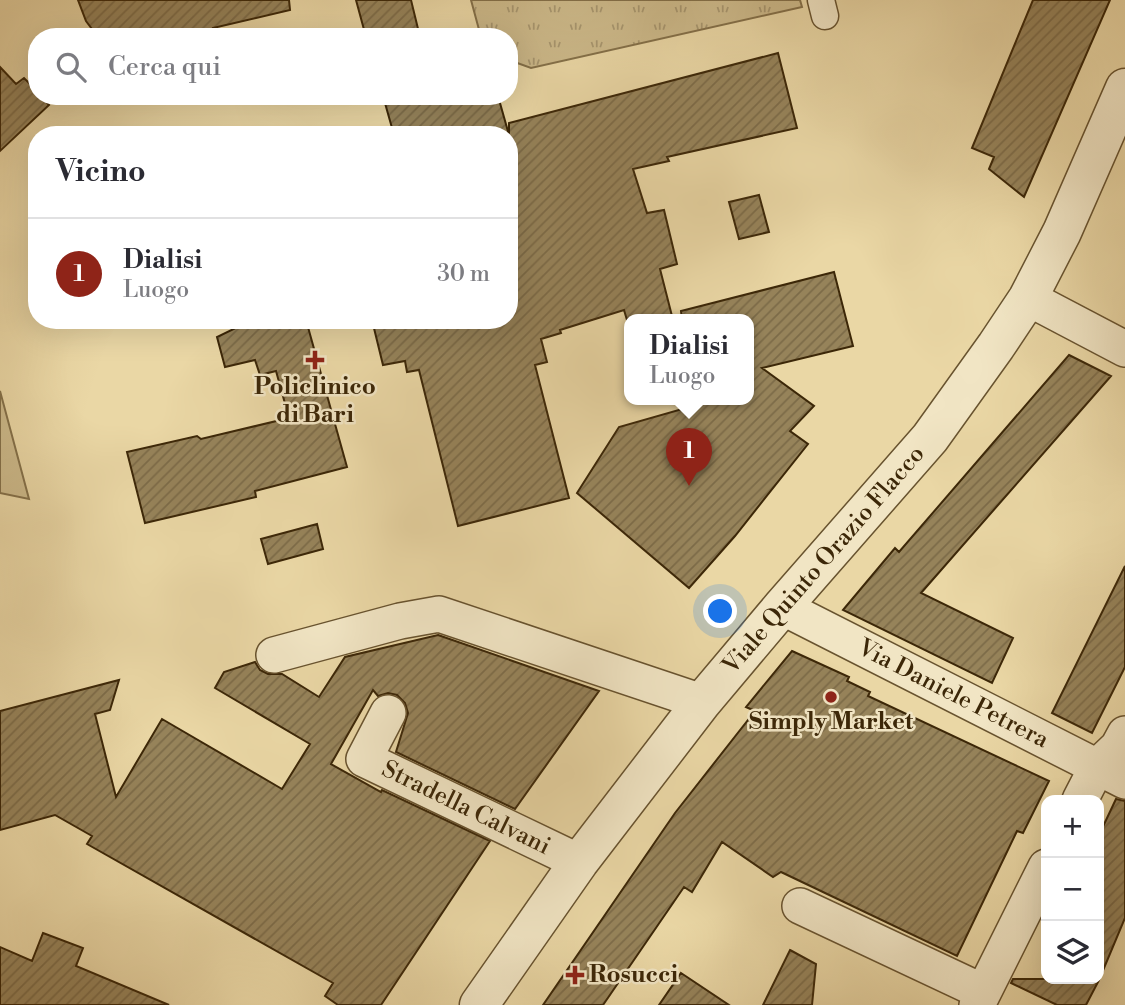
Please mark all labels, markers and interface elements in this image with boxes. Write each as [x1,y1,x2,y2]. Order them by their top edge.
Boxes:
search box [28,28,518,105]
icon: search [52,48,90,86]
text: Cerca qui [108,51,221,83]
text: Vicino [56,153,146,191]
text: Dialisi [123,244,202,276]
text: 1 [73,260,85,288]
text: 30 m [437,260,490,288]
text: Luogo [123,276,189,304]
popup [624,314,754,405]
text: Dialisi [649,330,729,362]
marker: Policlinico di Bari [305,350,325,370]
text: Luogo [649,362,715,390]
place label: Policlinico di Bari [254,372,376,430]
pin: 1 [666,428,712,486]
street label: Viale Quinto Orazio Flacco [716,440,931,681]
your location [703,594,737,628]
street label: Via Daniele Petrera [852,632,1054,755]
marker: Simply Market [823,689,839,705]
place label: Simply Market [749,707,914,737]
street label: Stradella Calvani [377,754,555,862]
map controls [1041,795,1104,984]
button: + [1041,795,1104,858]
button: − [1041,858,1104,921]
button: layers [1041,921,1104,984]
place label: Rosucci [589,960,679,990]
marker: Rosucci [567,967,583,983]

